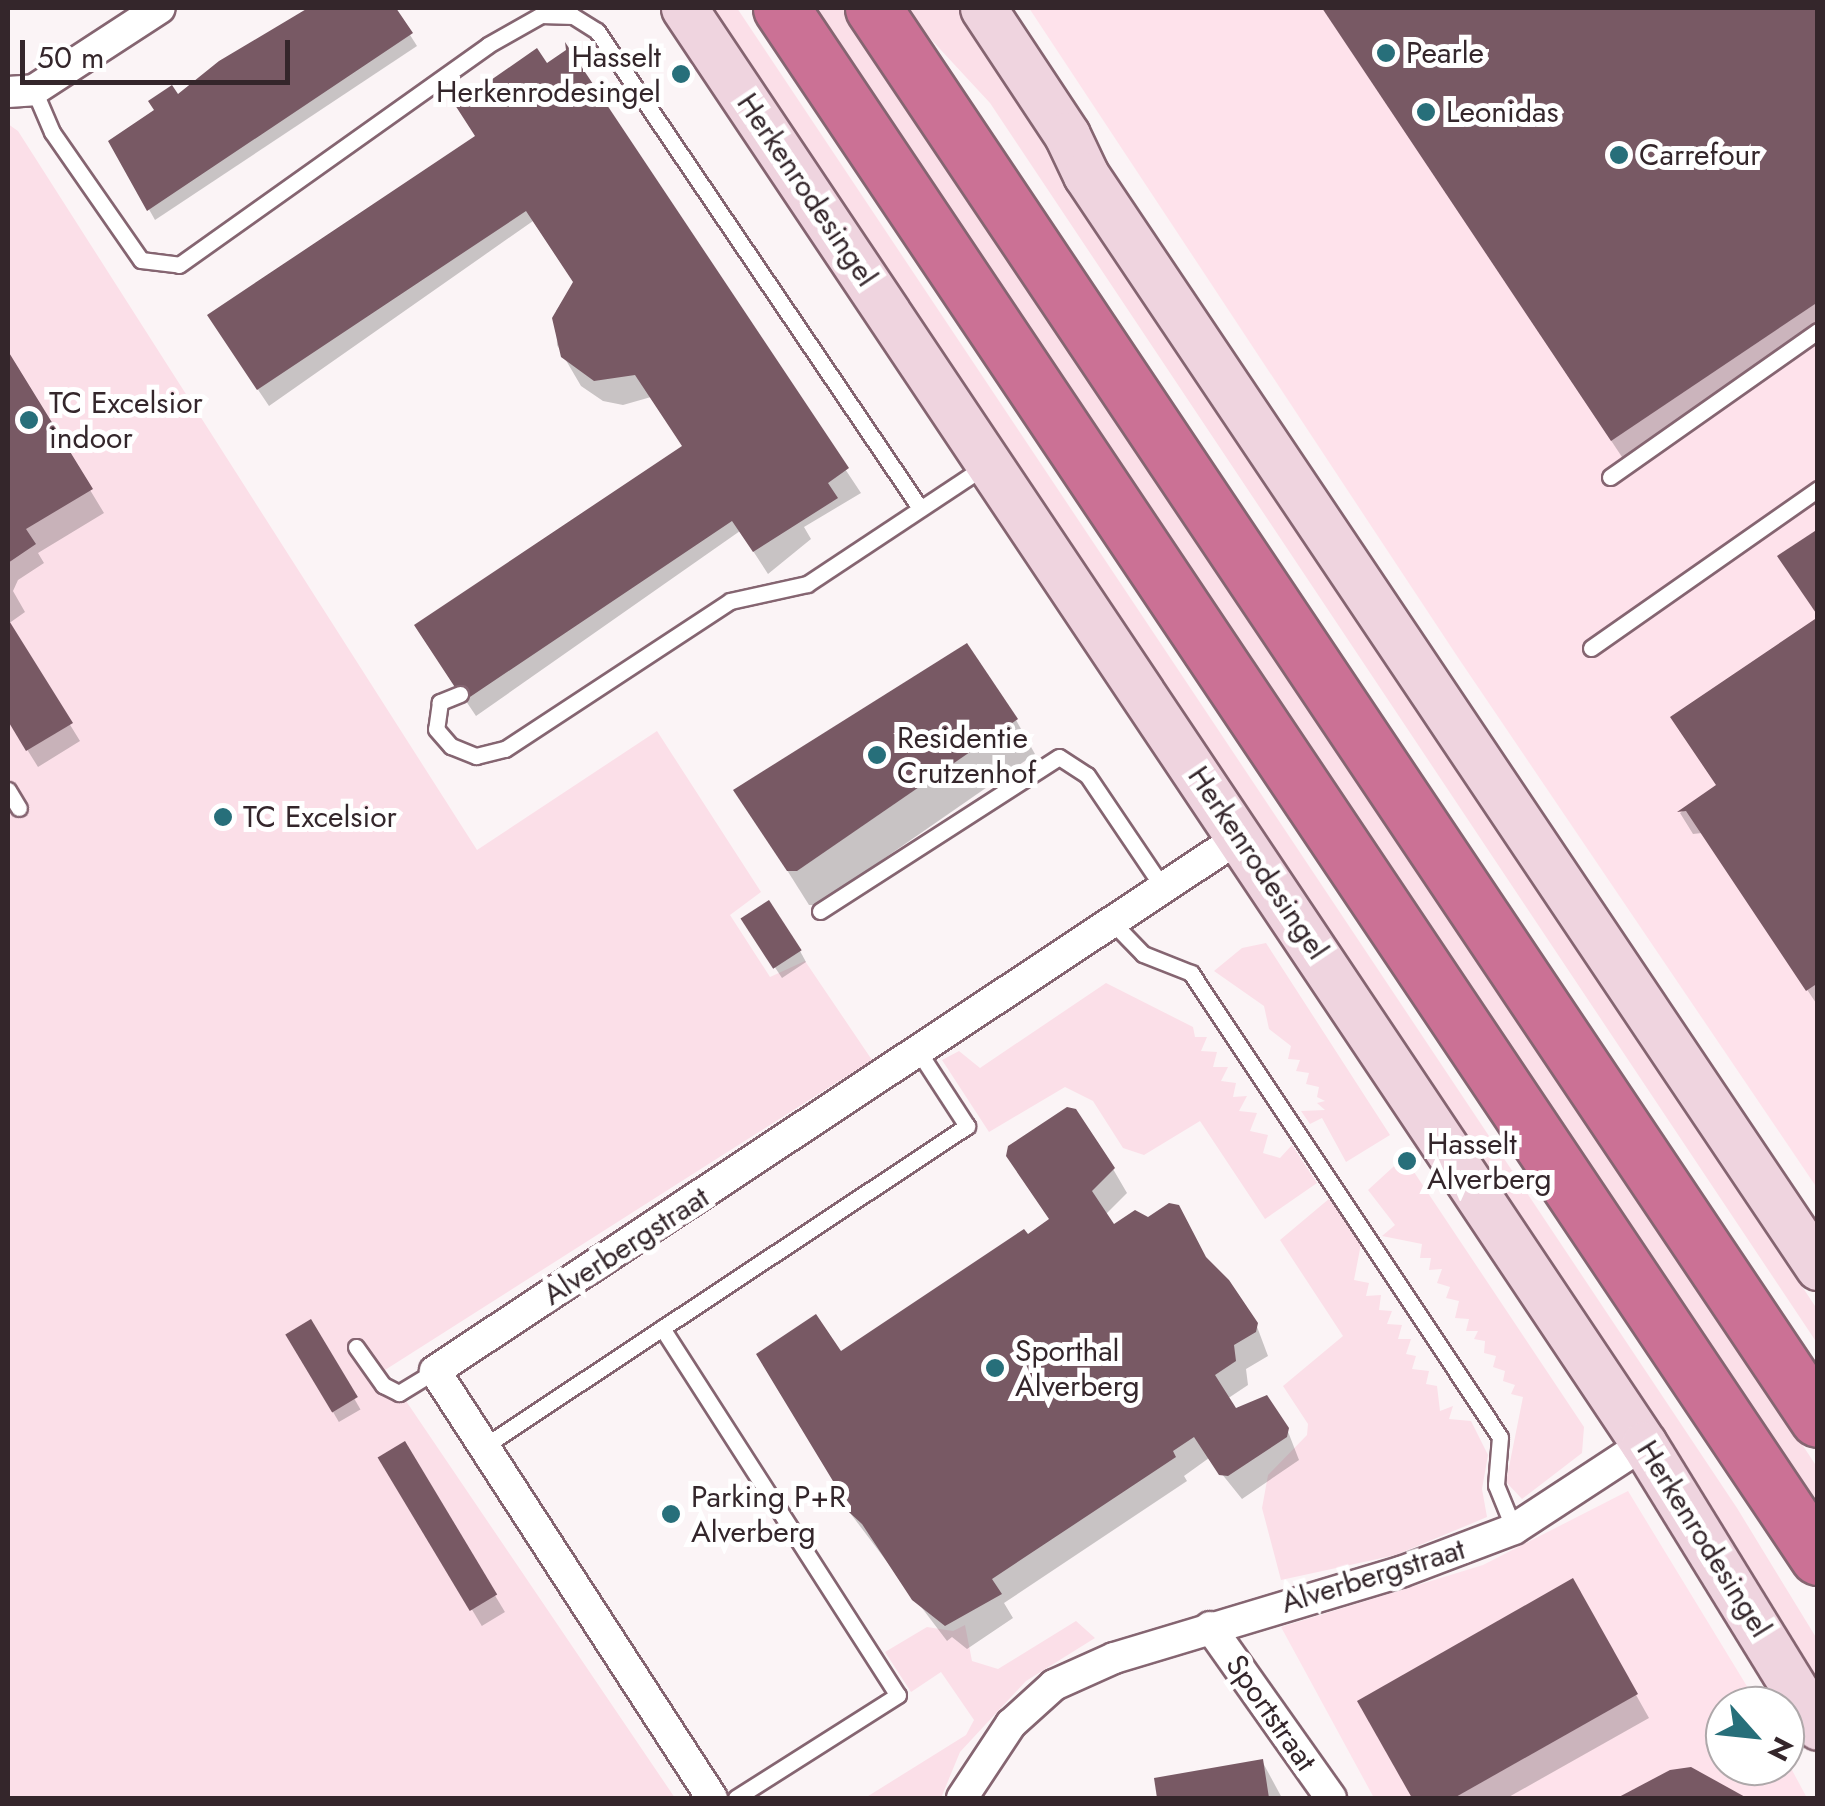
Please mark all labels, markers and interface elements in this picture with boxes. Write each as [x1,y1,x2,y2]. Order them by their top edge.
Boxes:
scale bar [25,20,295,82]
place label: Pearle [1406,35,1484,71]
text: 50 m [37,36,104,79]
place label: Hasselt Herkenrodesingel [436,39,661,110]
marker: Pearle [1375,42,1397,64]
marker: Hasselt Herkenrodesingel [670,63,692,85]
street label: Herkenrodesingel [729,87,885,293]
place label: Leonidas [1446,94,1558,130]
marker: Leonidas [1415,101,1437,123]
place label: Carrefour [1639,137,1761,173]
marker: Carrefour [1608,144,1630,166]
place label: TC Excelsior indoor [49,385,203,456]
marker: TC Excelsior indoor [18,409,40,431]
place label: Residentie Crutzenhof [897,720,1036,790]
marker: Residentie Crutzenhof [866,744,888,766]
street label: Herkenrodesingel [1180,760,1336,966]
place label: TC Excelsior [243,799,397,835]
marker: TC Excelsior [212,806,234,828]
place label: Hasselt Alverberg [1427,1126,1552,1196]
marker: Hasselt Alverberg [1396,1150,1418,1172]
street label: Alverbergstraat [536,1179,716,1313]
place label: Sporthal Alverberg [1015,1333,1140,1404]
marker: Sporthal Alverberg [984,1357,1006,1379]
street label: Herkenrodesingel [1629,1434,1779,1644]
place label: Parking P+R Alverberg [691,1479,846,1550]
marker: Parking P+R Alverberg [660,1503,682,1525]
street label: Alverbergstraat [1277,1531,1469,1621]
street label: Sportstraat [1218,1648,1324,1778]
north arrow [1705,1686,1805,1786]
text: N [1757,1730,1804,1768]

